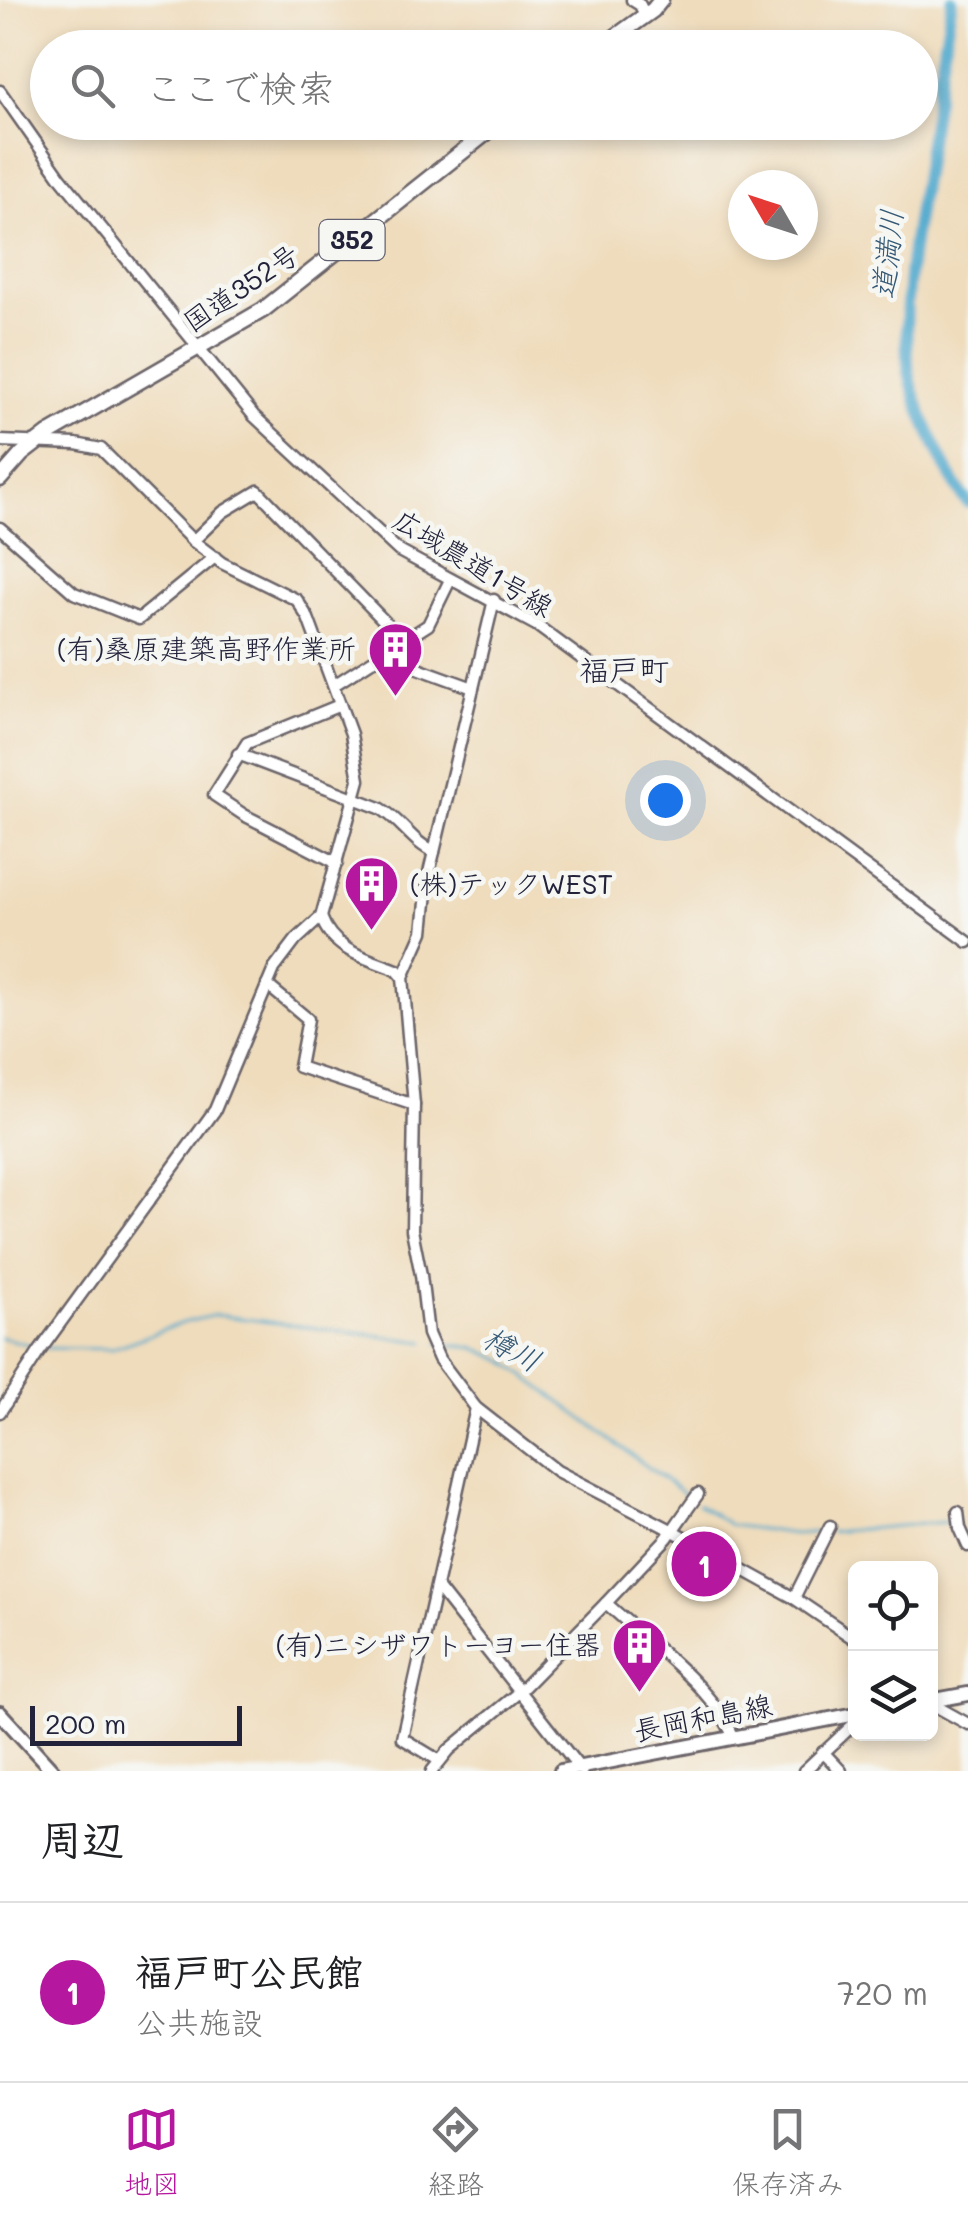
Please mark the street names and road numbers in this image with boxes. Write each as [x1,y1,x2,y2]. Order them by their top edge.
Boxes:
road number: 352 [320,220,384,260]
street label: 国道352号 [176,235,305,339]
street label: 広域農道1号線 [387,500,560,624]
street label: 長岡和島線 [631,1686,775,1748]

